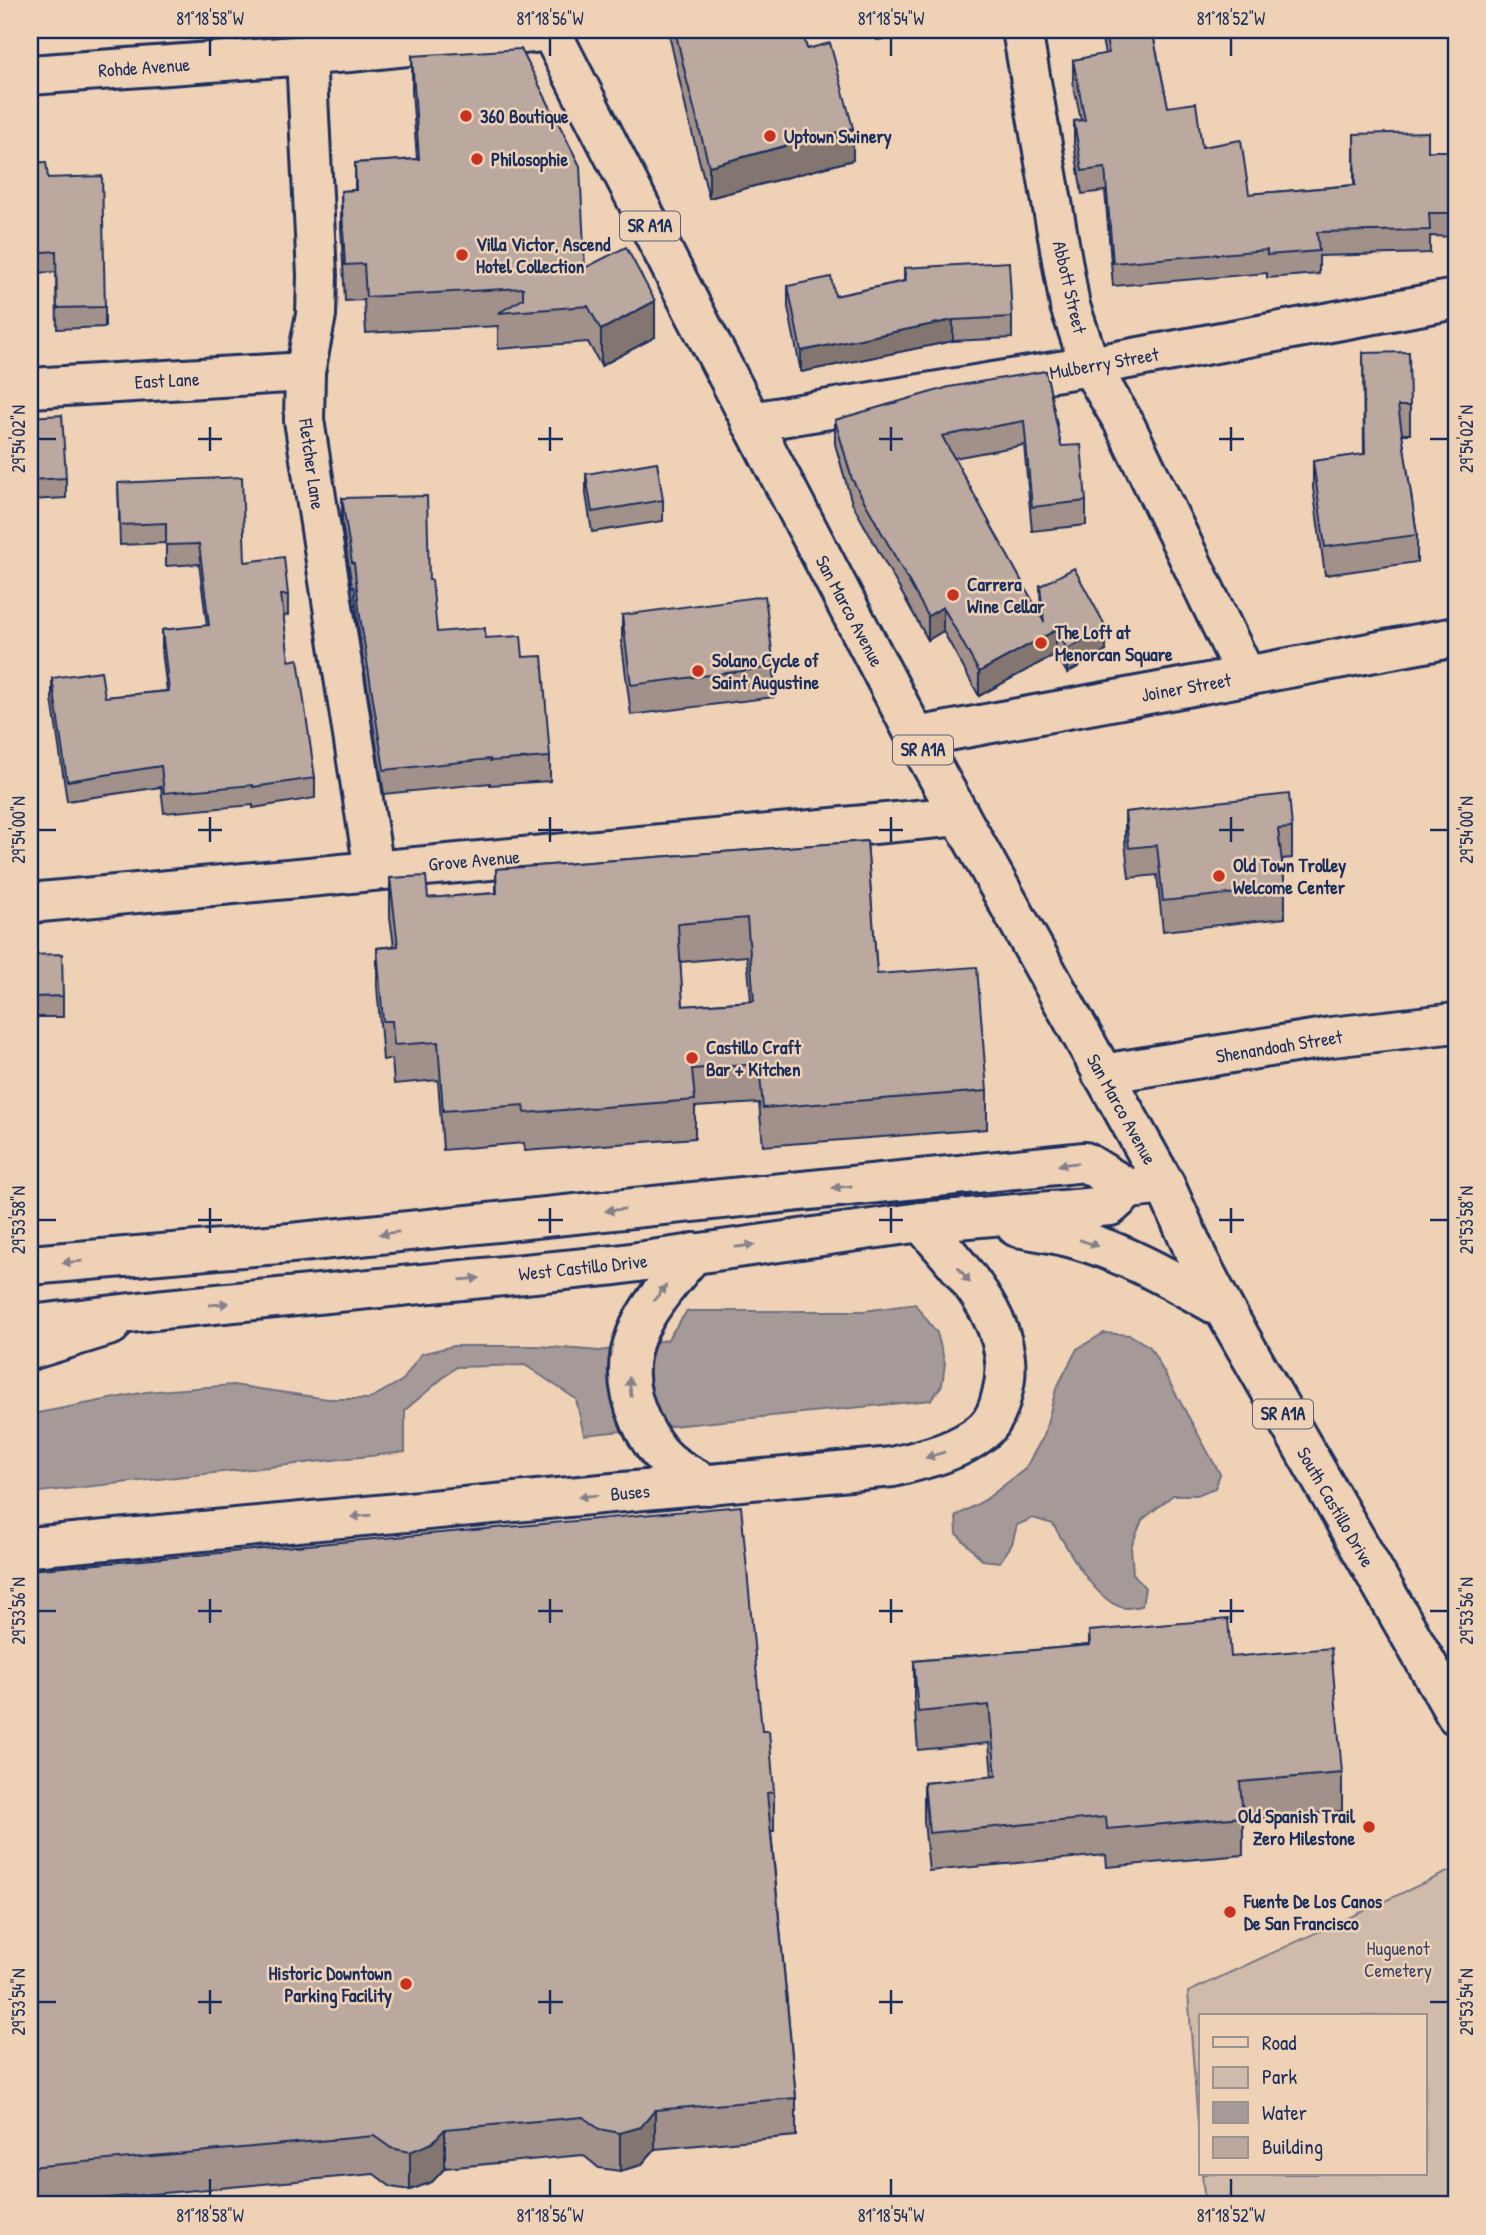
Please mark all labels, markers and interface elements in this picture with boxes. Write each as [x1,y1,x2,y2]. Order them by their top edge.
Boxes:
text: 81°18'58"W [176,6,244,31]
text: 81°18'56"W [516,6,584,31]
text: 81°18'54"W [858,6,924,31]
text: 81°18'52"W [1197,6,1265,31]
street label: Rohde Avenue [97,51,191,83]
place label: 360 Boutique [480,103,569,130]
marker: 360 Boutique [458,108,474,124]
place label: Uptown Swinery [784,123,892,150]
marker: Uptown Swinery [762,128,778,144]
place label: Philosophie [491,146,568,173]
marker: Philosophie [469,151,485,167]
road number: SR A1A [620,211,680,240]
place label: Villa Victor, Ascend Hotel Collection [476,231,611,279]
street label: Abbott Street [1047,238,1093,336]
marker: Villa Victor, Ascend Hotel Collection [454,247,470,263]
street label: Mulberry Street [1047,341,1161,385]
street label: East Lane [134,365,200,395]
text: 29°54'02"N [6,405,31,473]
text: 29°54'02"N [1454,405,1479,473]
street label: Fletcher Lane [293,416,331,512]
street label: San Marco Avenue [810,551,891,672]
place label: Carrera Wine Cellar [967,571,1045,619]
marker: Carrera Wine Cellar [945,587,961,603]
place label: The Loft at Menorcan Square [1054,619,1173,668]
marker: The Loft at Menorcan Square [1033,635,1049,651]
place label: Solano Cycle of Saint Augustine [712,647,820,696]
marker: Solano Cycle of Saint Augustine [690,663,706,679]
street label: Joiner Street [1139,666,1234,708]
road number: SR A1A [893,736,953,764]
text: 29°54'00"N [6,796,31,864]
text: 29°54'00"N [1454,796,1479,864]
street label: Grove Avenue [427,843,521,877]
place label: Old Town Trolley Welcome Center [1233,852,1346,900]
marker: Old Town Trolley Welcome Center [1211,868,1227,884]
street label: Shenandoah Street [1214,1023,1345,1069]
place label: Castillo Craft Bar + Kitchen [706,1034,802,1082]
street label: San Marco Avenue [1081,1049,1163,1169]
marker: Castillo Craft Bar + Kitchen [684,1050,700,1066]
one-way arrow [1057,1159,1079,1170]
one-way arrow [830,1182,852,1193]
text: 29°53'58"N [6,1186,31,1254]
text: 29°53'58"N [1454,1186,1479,1254]
one-way arrow [604,1205,626,1216]
one-way arrow [378,1228,400,1239]
one-way arrow [1078,1238,1099,1249]
one-way arrow [734,1240,756,1251]
street label: West Castillo Drive [517,1247,649,1287]
one-way arrow [61,1257,83,1268]
one-way arrow [957,1266,971,1284]
one-way arrow [459,1273,481,1284]
one-way arrow [652,1285,667,1302]
one-way arrow [209,1298,231,1309]
one-way arrow [624,1376,635,1398]
road number: SR A1A [1253,1400,1313,1428]
street label: South Castillo Drive [1291,1442,1381,1572]
one-way arrow [924,1451,945,1461]
street label: Buses [609,1477,651,1507]
one-way arrow [577,1490,599,1501]
one-way arrow [350,1511,372,1522]
text: 29°53'56"N [6,1577,31,1645]
text: 29°53'56"N [1454,1577,1479,1645]
place label: Old Spanish Trail Zero Milestone [1238,1803,1356,1851]
marker: Old Spanish Trail Zero Milestone [1361,1819,1377,1835]
place label: Fuente De Los Canos De San Francisco [1243,1888,1383,1936]
marker: Fuente De Los Canos De San Francisco [1222,1904,1238,1920]
park label: Huguenot Cemetery [1364,1935,1432,1983]
place label: Historic Downtown Parking Facility [268,1960,392,2009]
text: 29°53'54"N [6,1968,31,2036]
text: 29°53'54"N [1454,1968,1479,2036]
marker: Historic Downtown Parking Facility [398,1976,414,1992]
legend [1199,2014,1426,2176]
text: Road [1262,2028,1296,2057]
text: Park [1262,2062,1297,2091]
text: Water [1262,2098,1307,2127]
text: Building [1262,2132,1323,2161]
text: 81°18'58"W [176,2203,244,2228]
text: 81°18'56"W [516,2203,584,2228]
text: 81°18'54"W [858,2203,924,2228]
text: 81°18'52"W [1197,2203,1265,2228]

